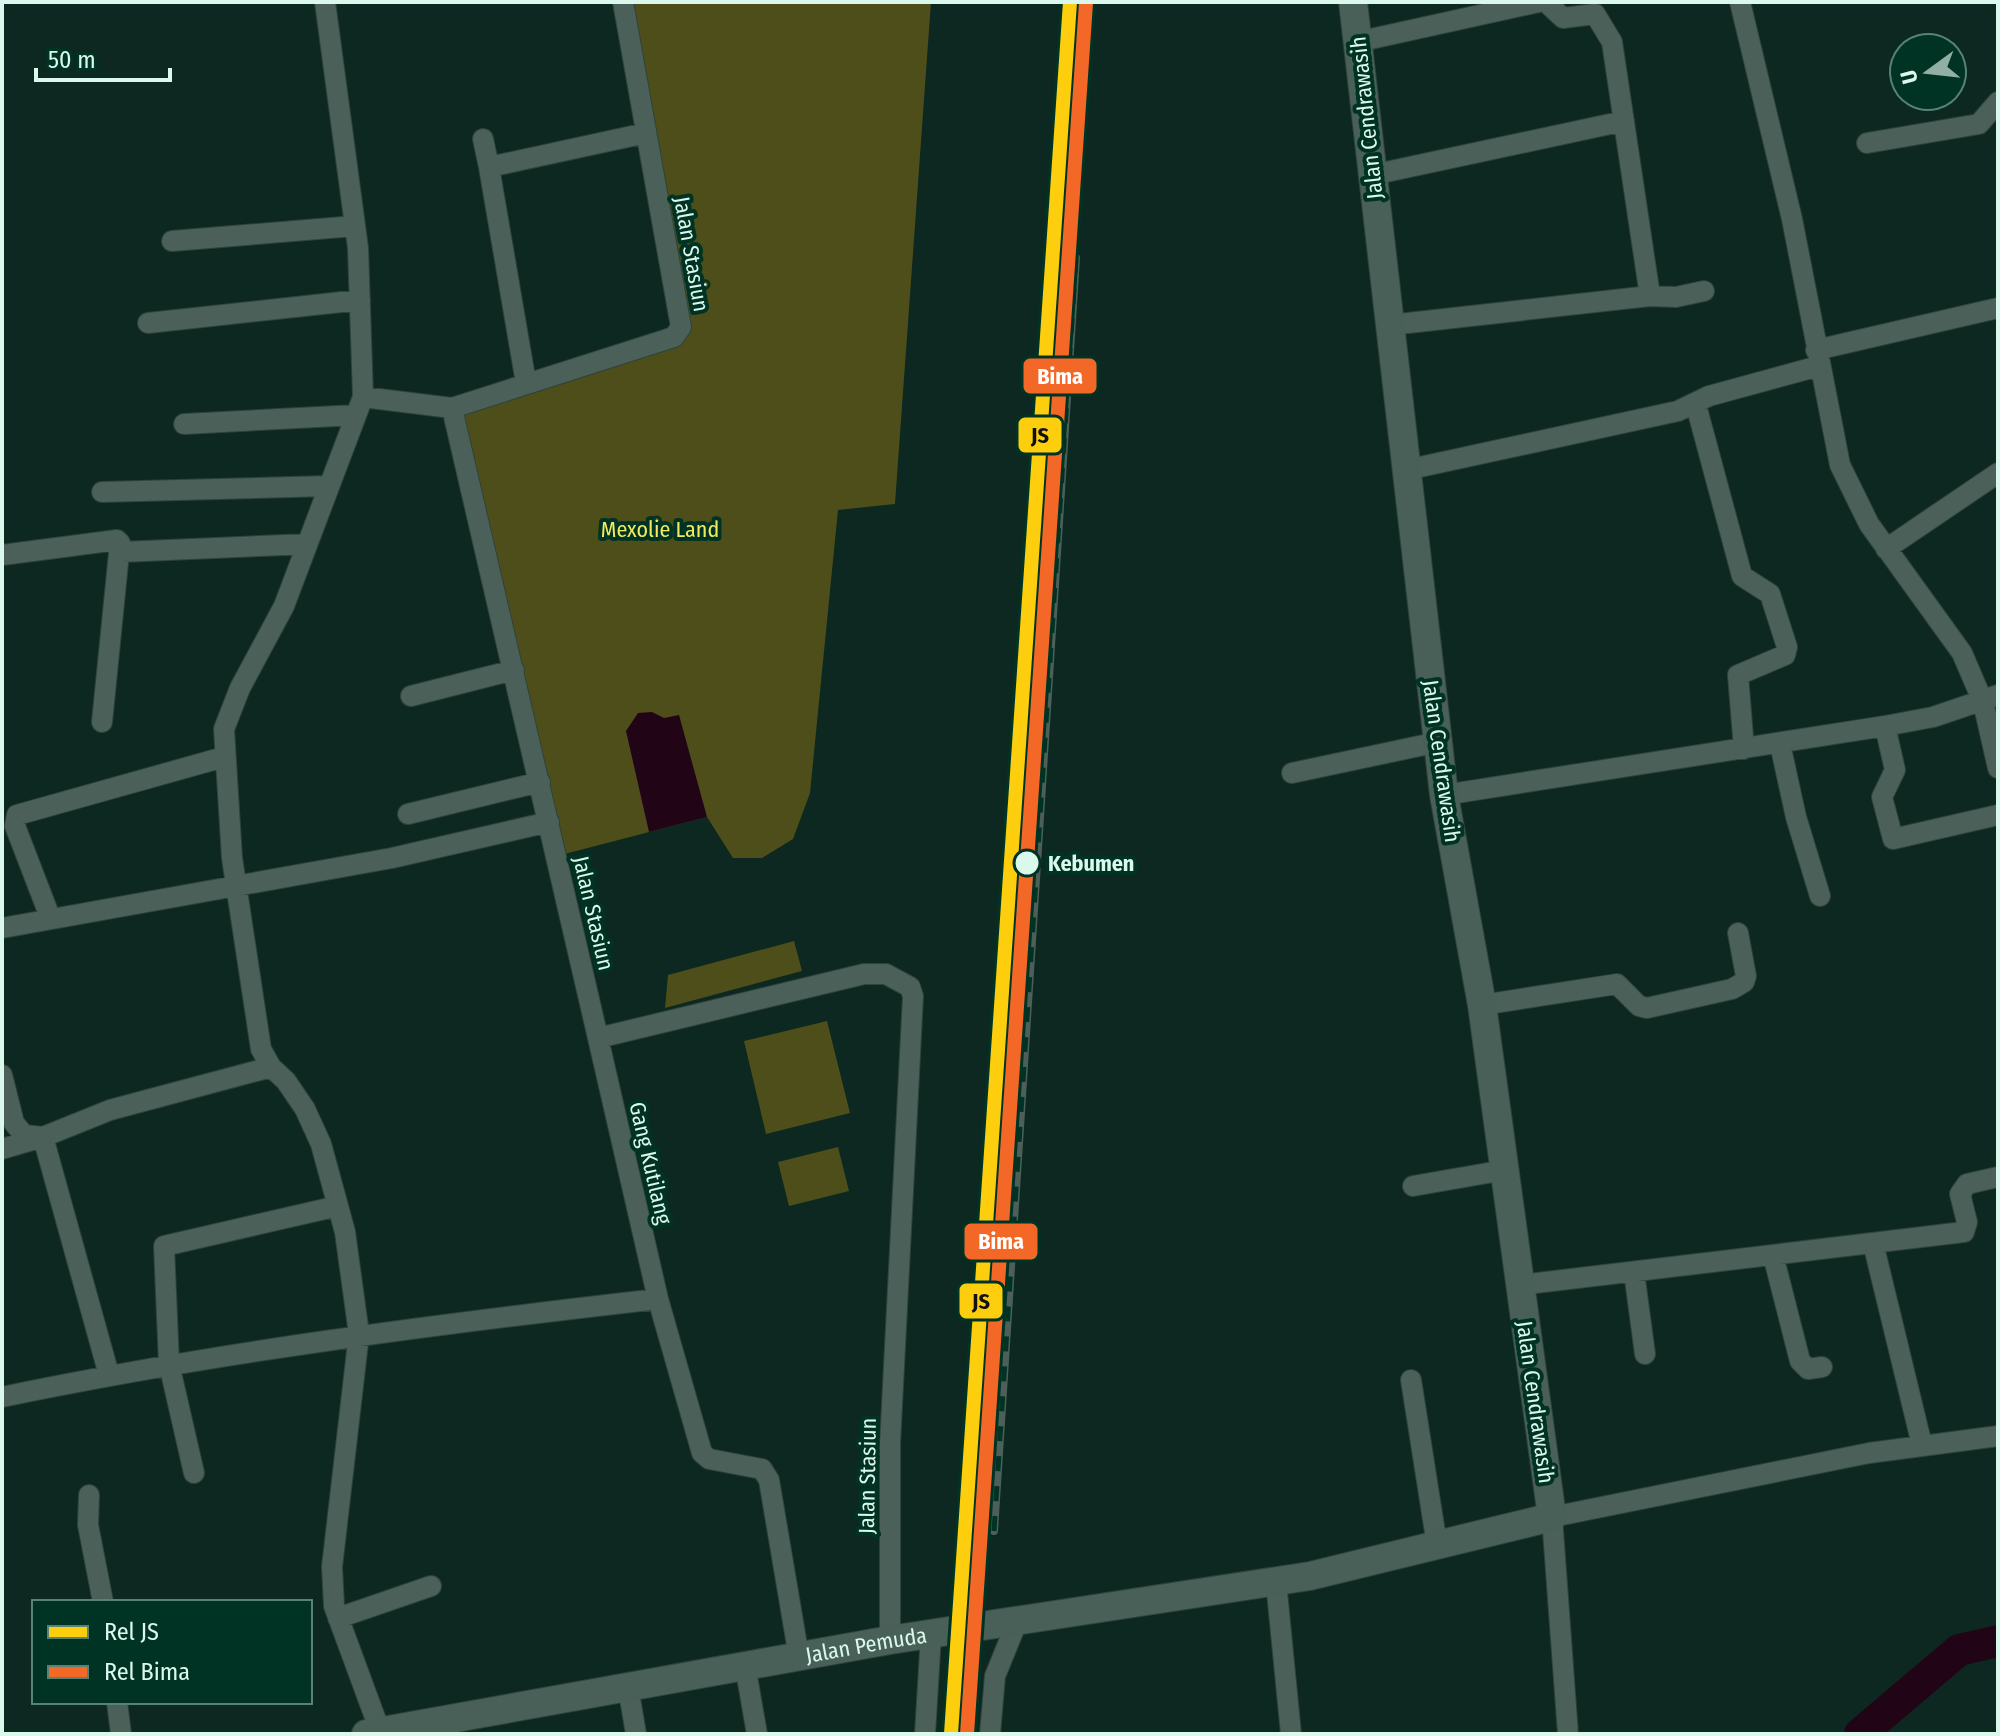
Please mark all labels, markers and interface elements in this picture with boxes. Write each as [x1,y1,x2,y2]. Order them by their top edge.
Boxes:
scale bar [36,32,170,82]
north arrow [1888,32,1968,112]
street label: Jalan Cendrawasih [1345,35,1388,201]
text: 50 m [48,46,96,74]
text: U [1894,67,1924,87]
street label: Jalan Stasiun [668,194,715,314]
line badge: Bima [1022,357,1098,395]
text: Bima [1037,363,1083,390]
line badge: JS [1017,416,1063,454]
text: JS [1030,422,1049,449]
park label: Mexolie Land [601,516,719,543]
street label: Jalan Cendrawasih [1417,678,1466,844]
marker: Kebumen [1013,849,1041,877]
place label: Kebumen [1048,850,1134,877]
street label: Jalan Stasiun [567,853,620,973]
street label: Gang Kutilang [623,1099,678,1227]
line badge: Bima [963,1222,1039,1261]
text: Bima [978,1228,1024,1255]
line badge: JS [958,1282,1004,1320]
text: JS [971,1288,990,1315]
street label: Jalan Cendrawasih [1511,1319,1560,1485]
street label: Jalan Stasiun [853,1418,882,1534]
legend [32,1600,312,1704]
text: Rel JS [104,1618,159,1646]
street label: Jalan Pemuda [803,1622,929,1669]
text: Rel Bima [104,1658,190,1686]

